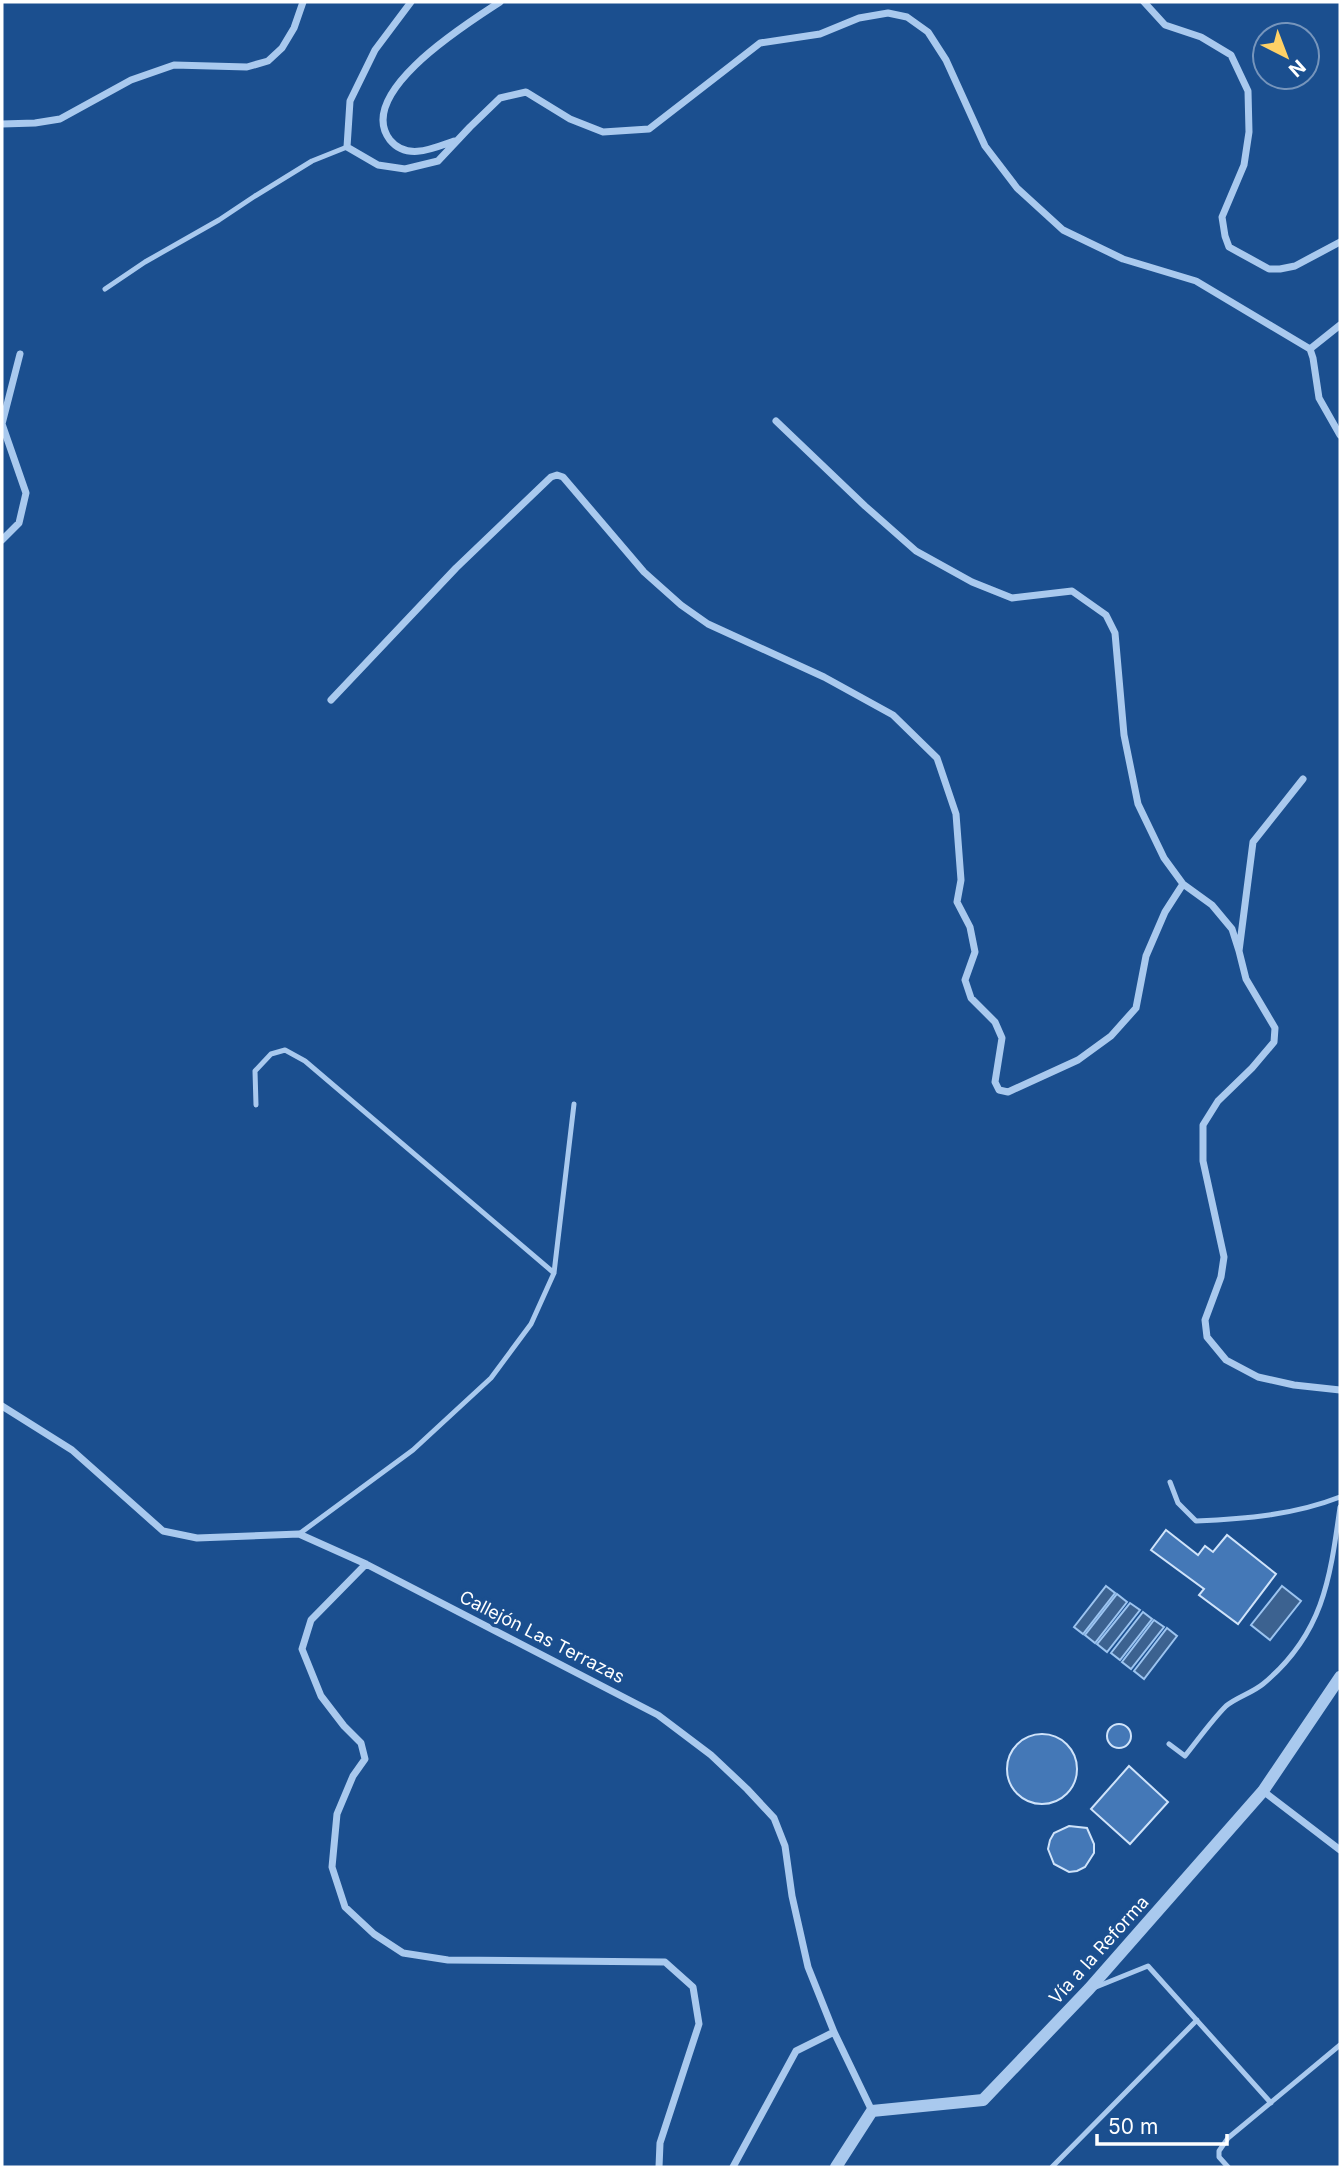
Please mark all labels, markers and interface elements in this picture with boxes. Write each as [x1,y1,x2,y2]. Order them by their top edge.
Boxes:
north arrow [1251,21,1321,91]
text: N [1284,55,1310,82]
street label: Callejón Las Terrazas [456,1586,628,1687]
street label: Vía a la Reforma [1045,1891,1153,2008]
scale bar [1097,2102,1226,2146]
text: 50 m [1108,2114,1158,2139]

